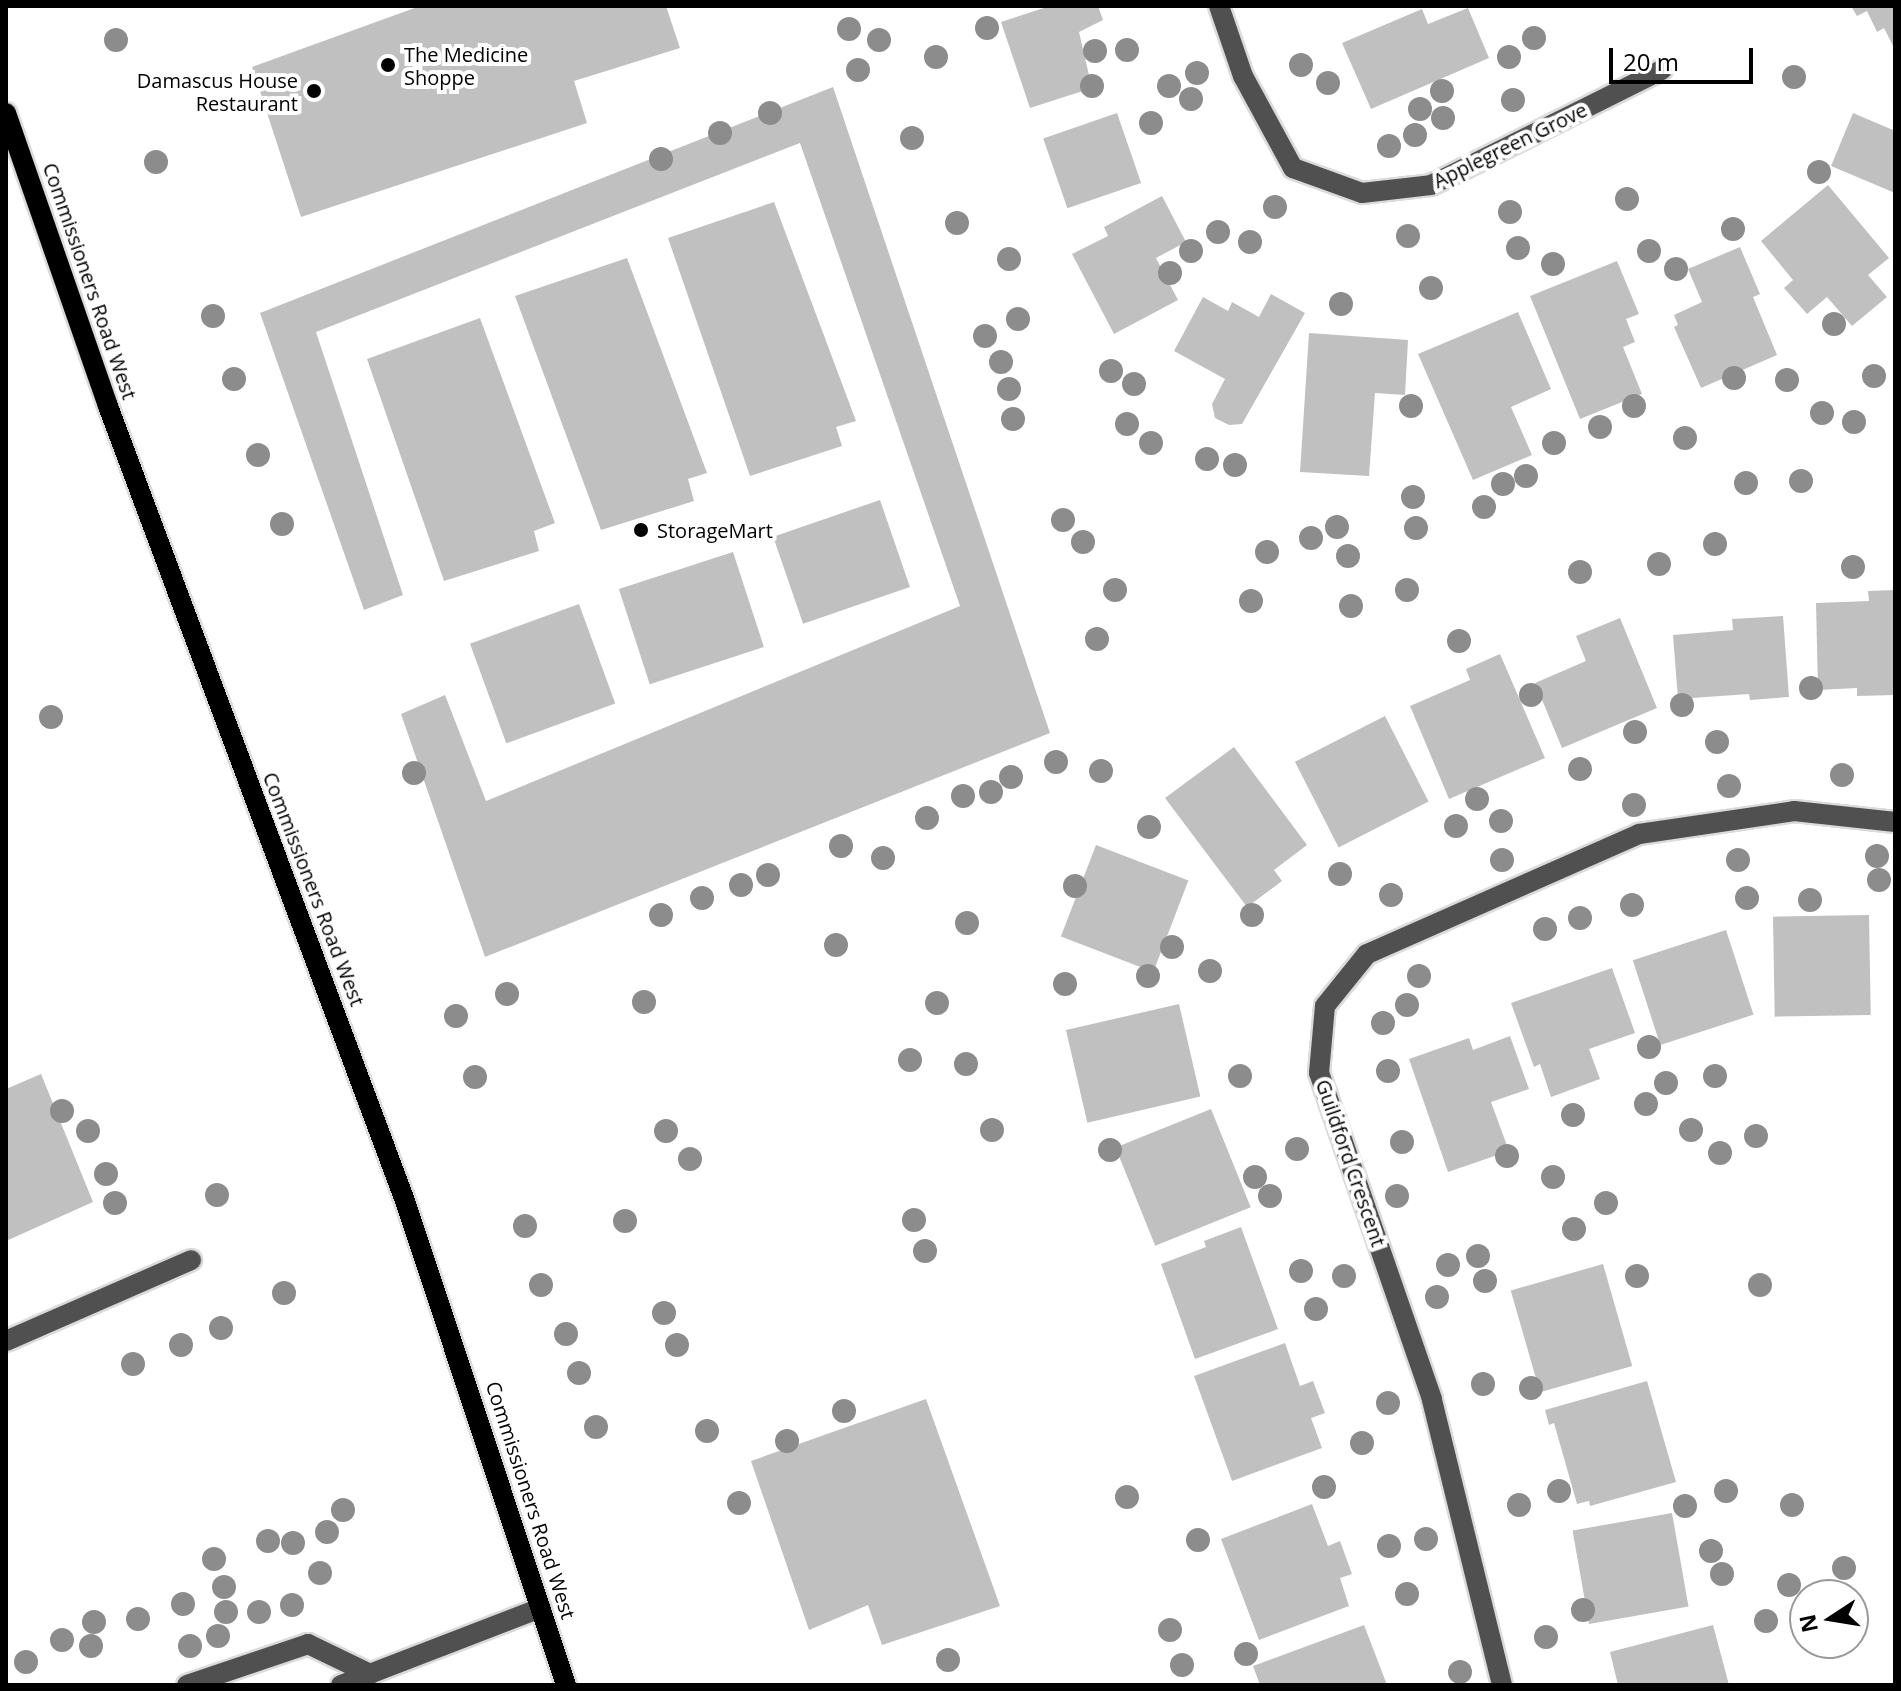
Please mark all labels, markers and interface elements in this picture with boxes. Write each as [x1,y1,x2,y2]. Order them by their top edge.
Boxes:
scale bar [1613,32,1757,82]
place label: The Medicine Shoppe [404,42,528,89]
text: 20 m [1623,45,1679,78]
marker: The Medicine Shoppe [379,56,397,74]
place label: Damascus House Restaurant [137,68,298,115]
marker: Damascus House Restaurant [305,82,323,100]
street label: Applegreen Grove [1429,97,1591,193]
street label: Commissioners Road West [38,160,142,402]
place label: StorageMart [657,518,773,542]
marker: StorageMart [632,521,650,539]
street label: Commissioners Road West [258,769,370,1009]
street label: Guildford Crescent [1311,1076,1391,1250]
street label: Commissioners Road West [481,1378,581,1622]
north arrow [1789,1579,1869,1659]
text: N [1791,1612,1824,1635]

